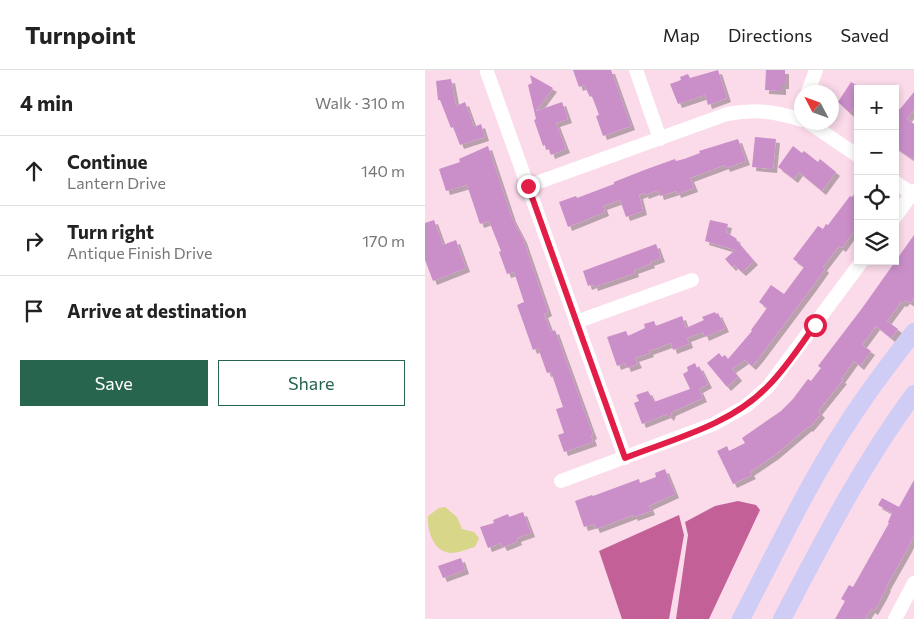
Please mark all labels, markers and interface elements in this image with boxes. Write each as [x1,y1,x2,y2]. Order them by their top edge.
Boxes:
text: Turnpoint [25,20,136,49]
text: Map [663,24,700,46]
text: Directions [728,24,812,46]
text: Saved [840,24,889,46]
north arrow [794,85,839,130]
map controls [854,85,899,265]
button: + [854,85,899,130]
text: 4 min [20,90,73,115]
text: Walk · 310 m [315,93,405,112]
button: − [854,130,899,175]
text: Continue [67,150,147,173]
icon: ahead [20,157,48,185]
text: 140 m [361,161,405,180]
text: Lantern Drive [67,173,166,192]
route end [517,175,540,198]
button: locate [854,175,899,220]
text: Turn right [67,220,154,243]
button: layers [854,220,899,265]
icon: right [20,227,48,255]
text: 170 m [362,231,405,250]
text: Antique Finish Drive [67,243,212,262]
icon: arrive [20,297,48,325]
text: Arrive at destination [67,299,247,322]
route start [804,314,827,337]
button: Save [20,360,208,406]
button: Share [218,360,405,406]

